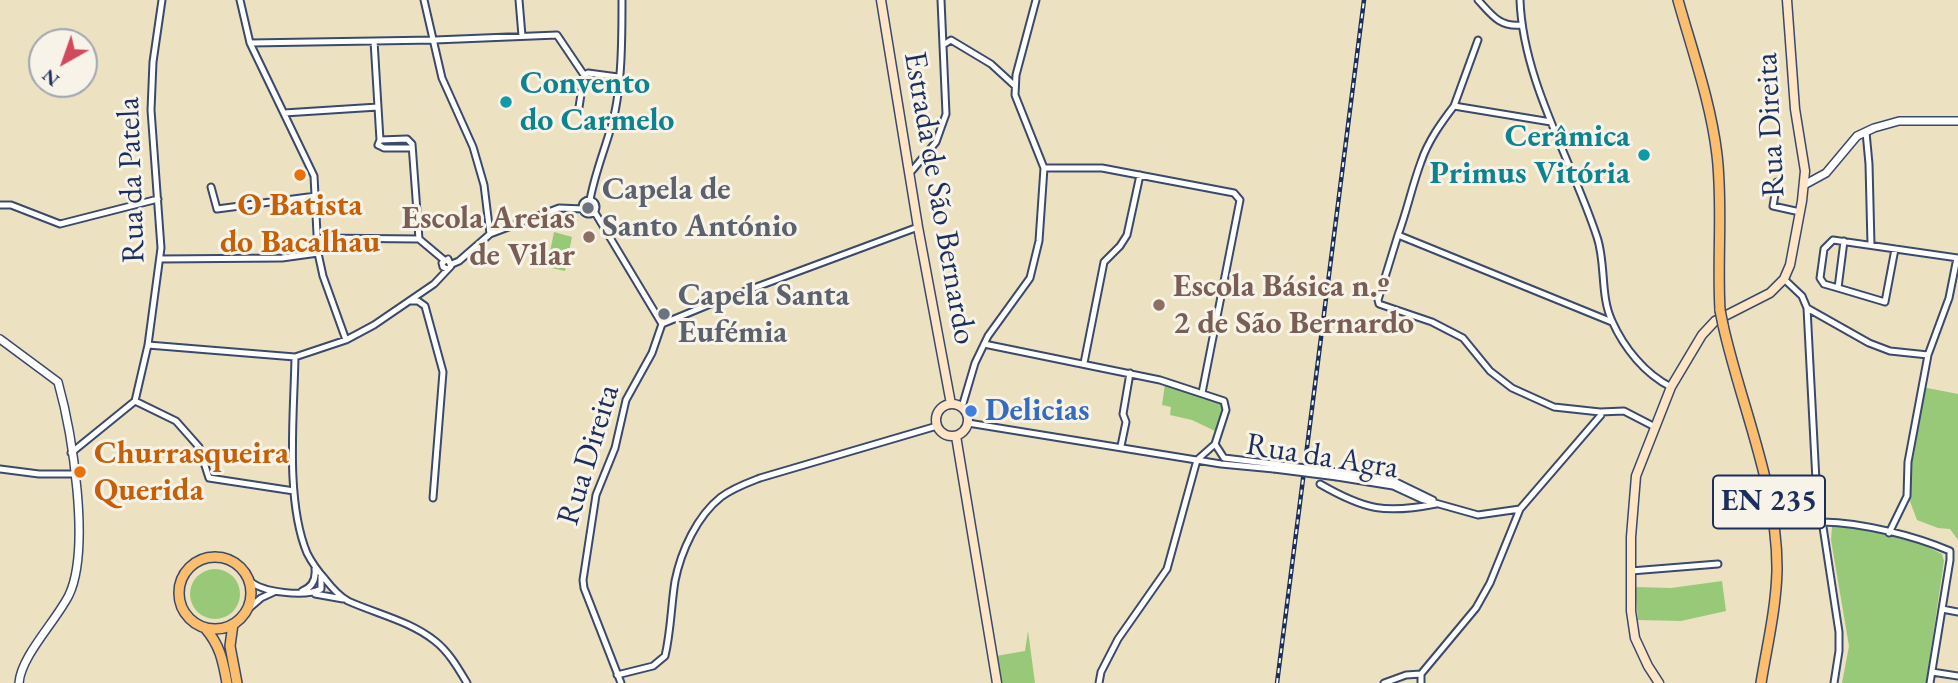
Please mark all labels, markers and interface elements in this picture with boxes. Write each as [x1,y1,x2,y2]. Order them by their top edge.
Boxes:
north arrow [28,28,98,98]
street label: Estrada de São Bernardo [894,49,984,347]
street label: Rua Direita [1748,52,1794,198]
text: N [37,63,64,92]
place label: Convento do Carmelo [520,65,674,140]
marker: Convento do Carmelo [498,94,514,110]
street label: Rua da Patela [110,96,154,264]
place label: Cerâmica Primus Vitória [1429,118,1630,193]
marker: Cerâmica Primus Vitória [1636,147,1652,163]
marker: O Batista do Bacalhau [292,167,308,183]
place label: Capela de Santo António [602,171,797,246]
place label: O Batista do Bacalhau [220,187,380,262]
place label: Escola Areias de Vilar [401,200,575,275]
marker: Capela de Santo António [580,200,596,216]
marker: Escola Areias de Vilar [581,229,597,245]
place label: Escola Básica n.º 2 de São Bernardo [1173,268,1414,343]
place label: Capela Santa Eufémia [678,277,849,352]
marker: Escola Básica n.º 2 de São Bernardo [1151,297,1167,313]
marker: Capela Santa Eufémia [656,306,672,322]
street label: Rua Direita [549,380,629,530]
place label: Delicias [985,392,1090,430]
marker: Delicias [963,403,979,419]
street label: Rua da Agra [1243,426,1401,488]
place label: Churrasqueira Querida [94,435,289,510]
marker: Churrasqueira Querida [72,464,88,480]
road number: EN 235 [1713,475,1825,528]

